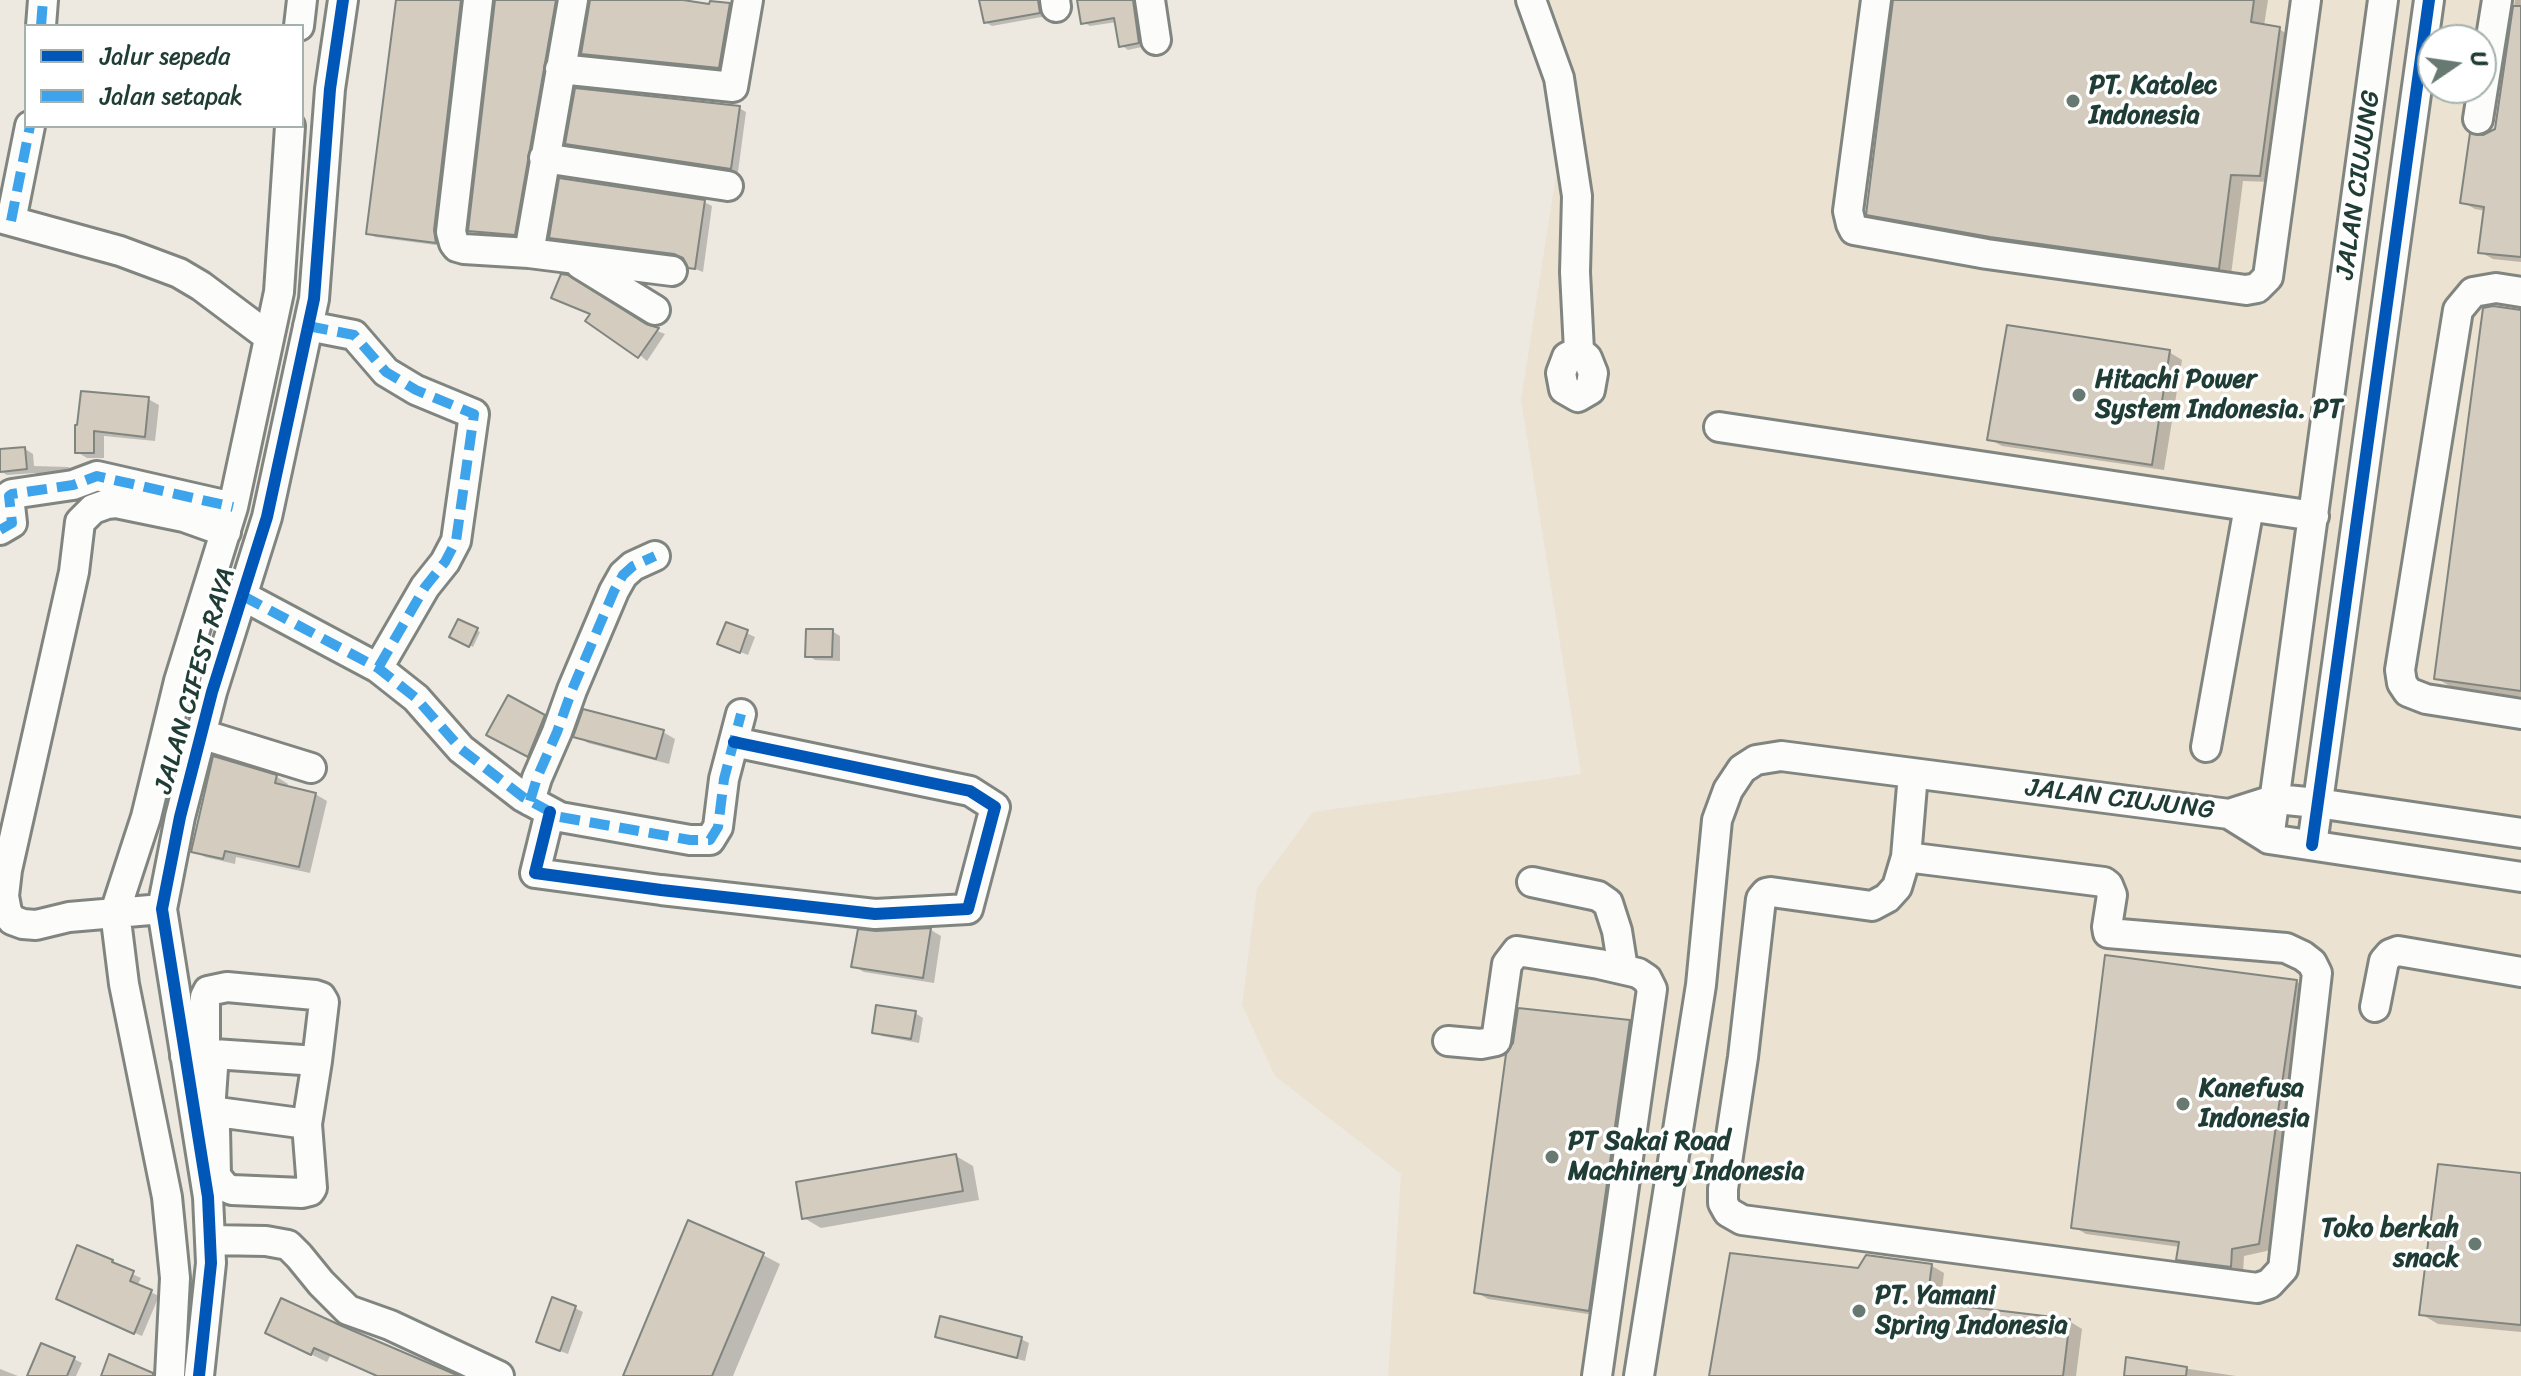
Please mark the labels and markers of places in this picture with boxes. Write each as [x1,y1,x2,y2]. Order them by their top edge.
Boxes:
place label: PT. Katolec Indonesia [2089,70,2217,132]
marker: PT. Katolec Indonesia [2064,92,2082,110]
place label: Hitachi Power System Indonesia. PT [2095,364,2342,426]
marker: Hitachi Power System Indonesia. PT [2070,386,2088,404]
place label: Kanefusa Indonesia [2199,1073,2310,1134]
marker: Kanefusa Indonesia [2174,1095,2192,1113]
place label: PT Sakai Road Machinery Indonesia [1568,1126,1804,1188]
marker: PT Sakai Road Machinery Indonesia [1543,1148,1561,1166]
place label: Toko berkah snack [2321,1213,2459,1274]
marker: Toko berkah snack [2466,1235,2484,1253]
place label: PT. Yamani Spring Indonesia [1875,1280,2068,1342]
marker: PT. Yamani Spring Indonesia [1850,1302,1868,1320]

